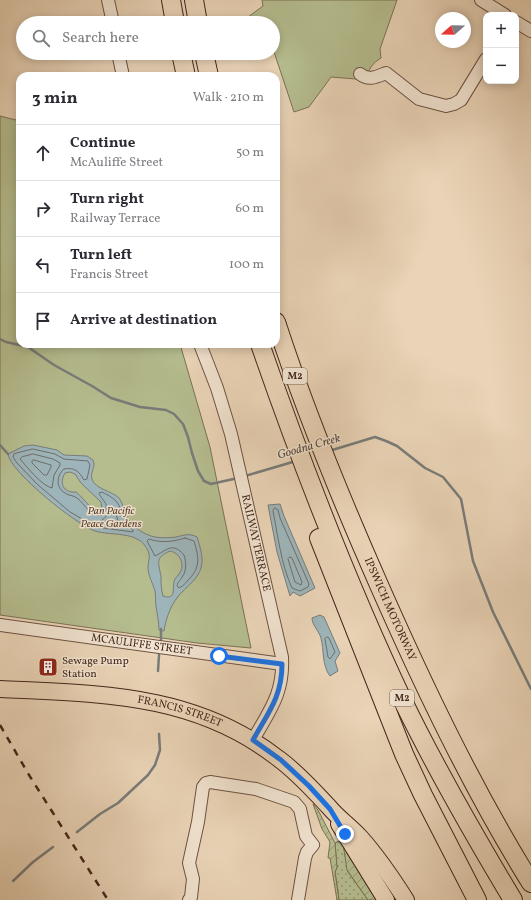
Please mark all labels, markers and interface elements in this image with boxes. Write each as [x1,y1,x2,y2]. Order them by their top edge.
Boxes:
north arrow [435,12,471,48]
map controls [483,12,519,84]
button: + [483,12,519,48]
search box [16,16,280,60]
icon: search [30,27,52,49]
text: Search here [62,28,139,49]
button: − [483,48,519,84]
text: 3 min [32,87,78,110]
text: Walk · 210 m [193,89,264,107]
text: Continue [70,133,135,154]
icon: ahead [32,142,54,164]
text: 50 m [236,144,264,162]
text: McAuliffe Street [70,154,163,172]
text: Turn right [70,189,144,210]
icon: right [32,198,54,220]
text: 60 m [236,200,264,218]
text: Railway Terrace [70,210,160,228]
text: Turn left [70,245,132,266]
icon: left [32,254,54,276]
text: 100 m [229,256,264,274]
text: Francis Street [70,266,149,284]
icon: arrive [32,310,54,332]
text: Arrive at destination [70,310,217,331]
road number: M2 [283,368,307,384]
water label: Goodna Creek [275,430,343,464]
street label: RAILWAY TERRACE [238,493,274,593]
park label: Pan Pacific Peace Gardens [80,504,142,532]
street label: IPSWICH MOTORWAY [360,555,420,663]
street label: MCAULIFFE STREET [90,630,194,659]
route start [210,647,228,665]
place label: Sewage Pump Station [62,654,129,682]
building icon: Sewage Pump Station [37,656,59,678]
road number: M2 [390,690,414,706]
street label: FRANCIS STREET [136,692,225,731]
route end [336,825,354,843]

